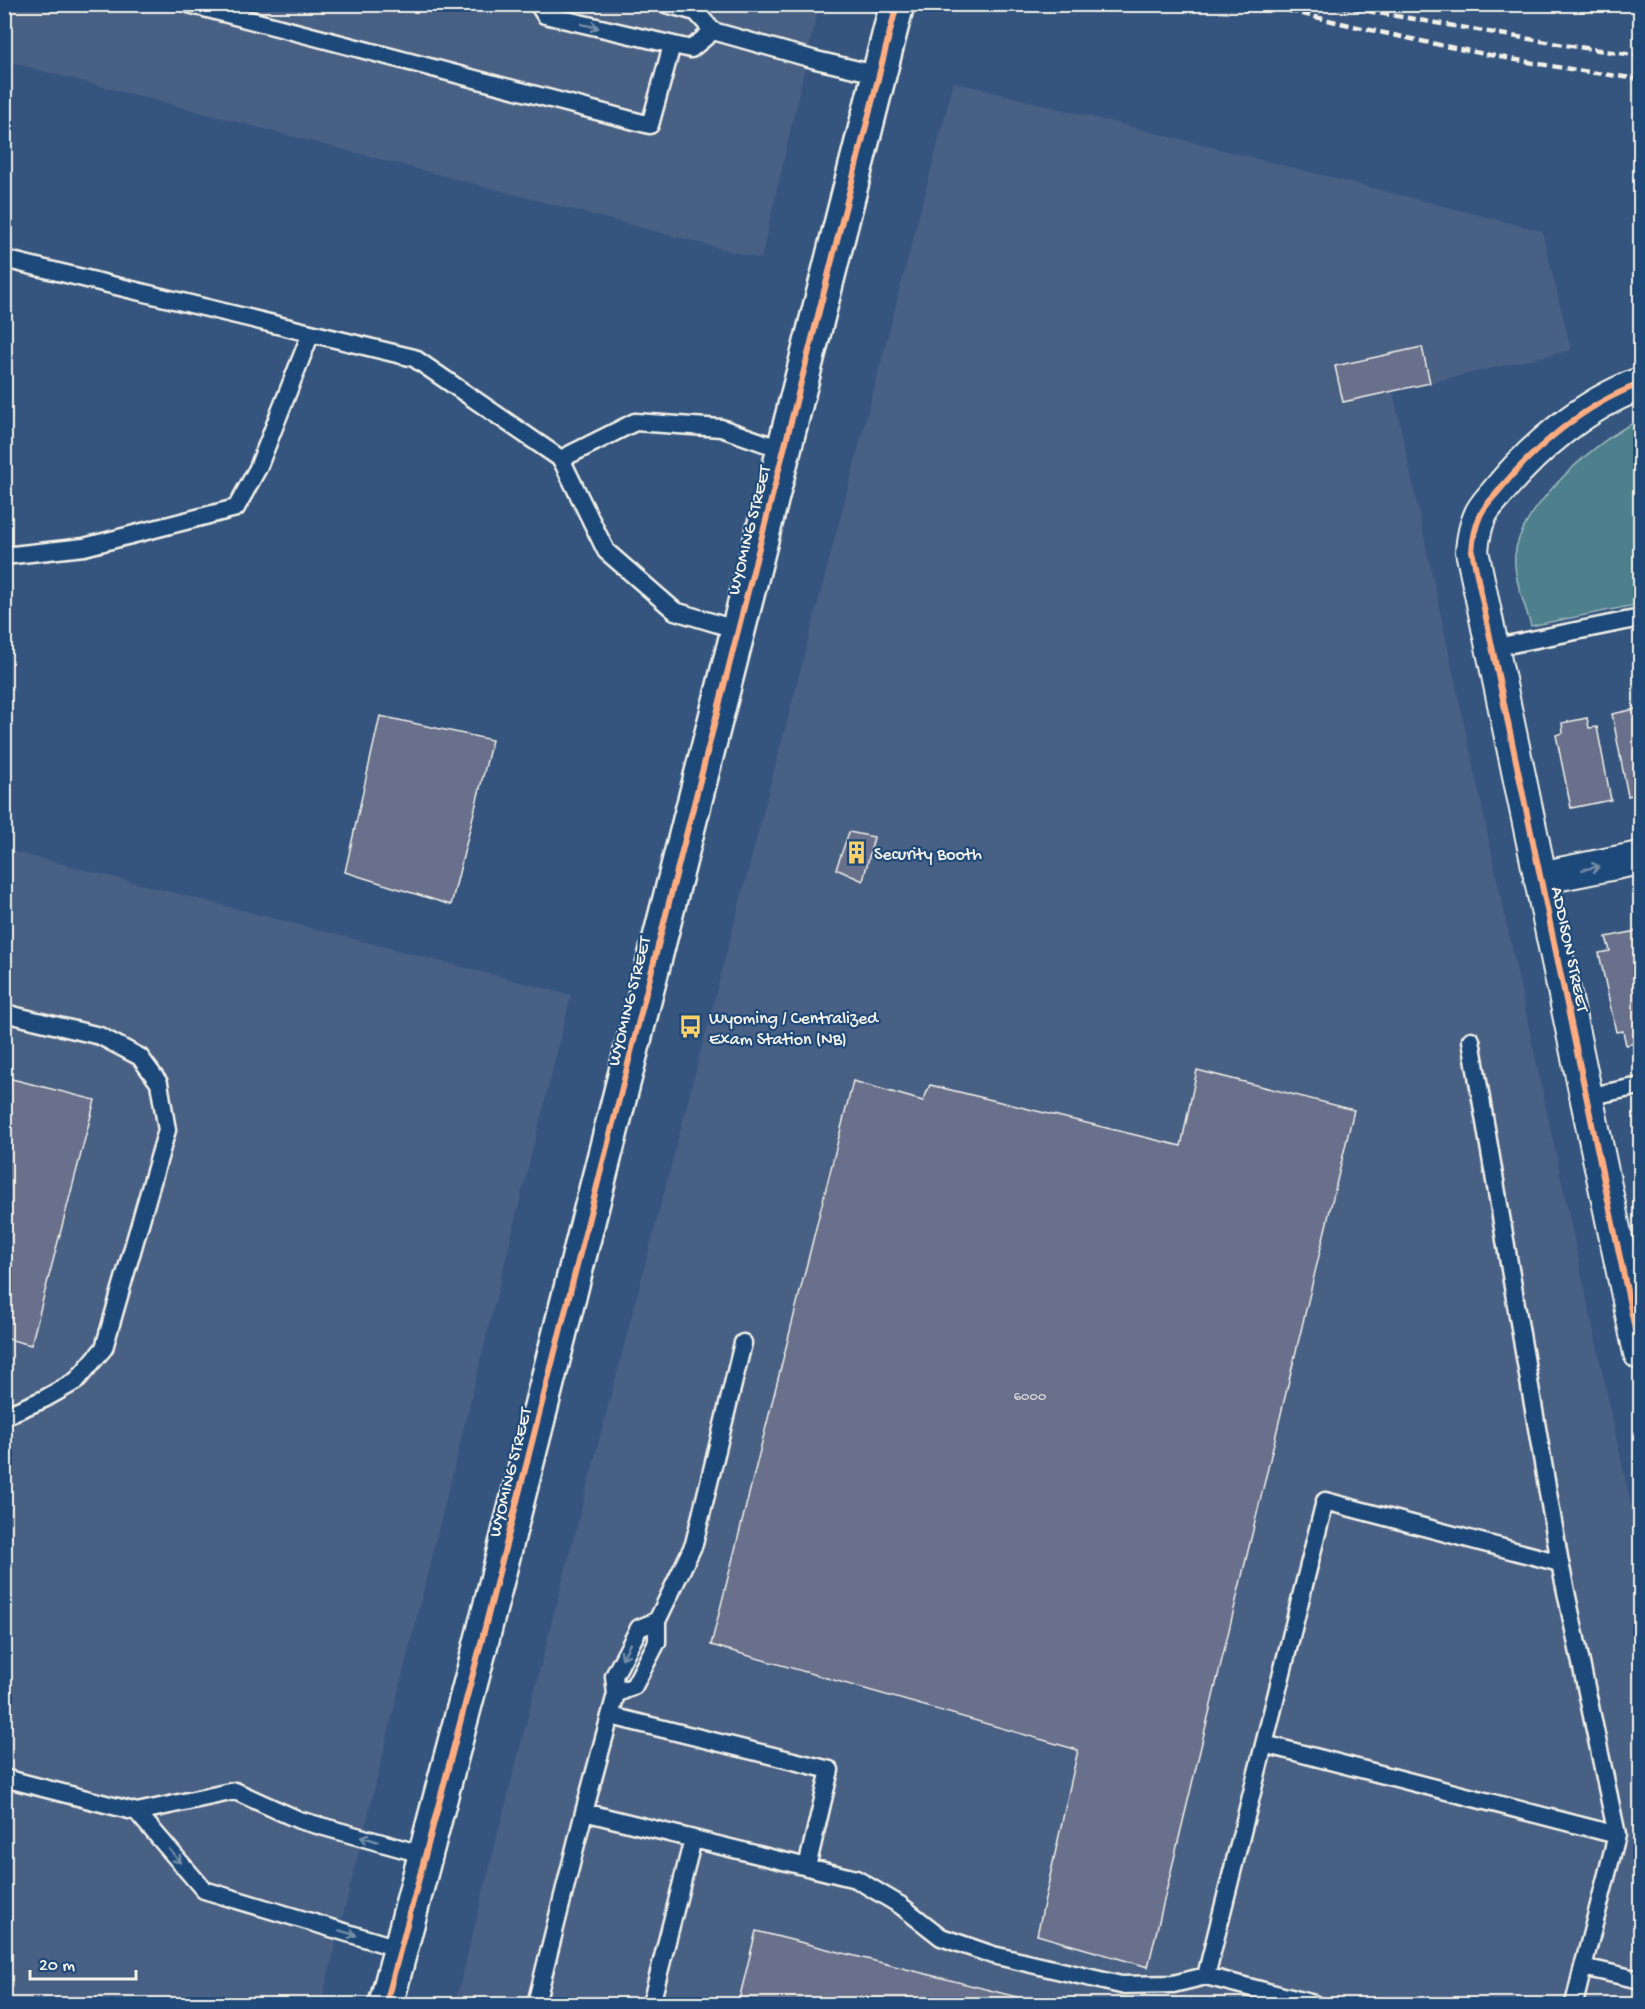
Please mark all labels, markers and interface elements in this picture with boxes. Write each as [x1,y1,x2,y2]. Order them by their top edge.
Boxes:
one-way arrow [580,20,599,32]
street label: WYOMING STREET [724,463,777,598]
building icon: Security Booth [843,840,869,866]
place label: Security Booth [874,845,982,866]
one-way arrow [1581,862,1600,874]
street label: ADDISON STREET [1545,885,1592,1015]
street label: WYOMING STREET [604,934,657,1069]
place label: Wyoming / Centralized Exam Station (NB) [709,1009,879,1051]
bus stop icon: Wyoming / Centralized Exam Station (NB) [678,1014,704,1040]
house number: 6000 [1013,1388,1047,1406]
street label: WYOMING STREET [485,1405,538,1540]
one-way arrow [620,1642,631,1660]
one-way arrow [360,1833,379,1845]
one-way arrow [169,1848,182,1864]
one-way arrow [339,1928,358,1939]
scale bar [30,1943,136,1981]
text: 20 m [39,1956,75,1977]

